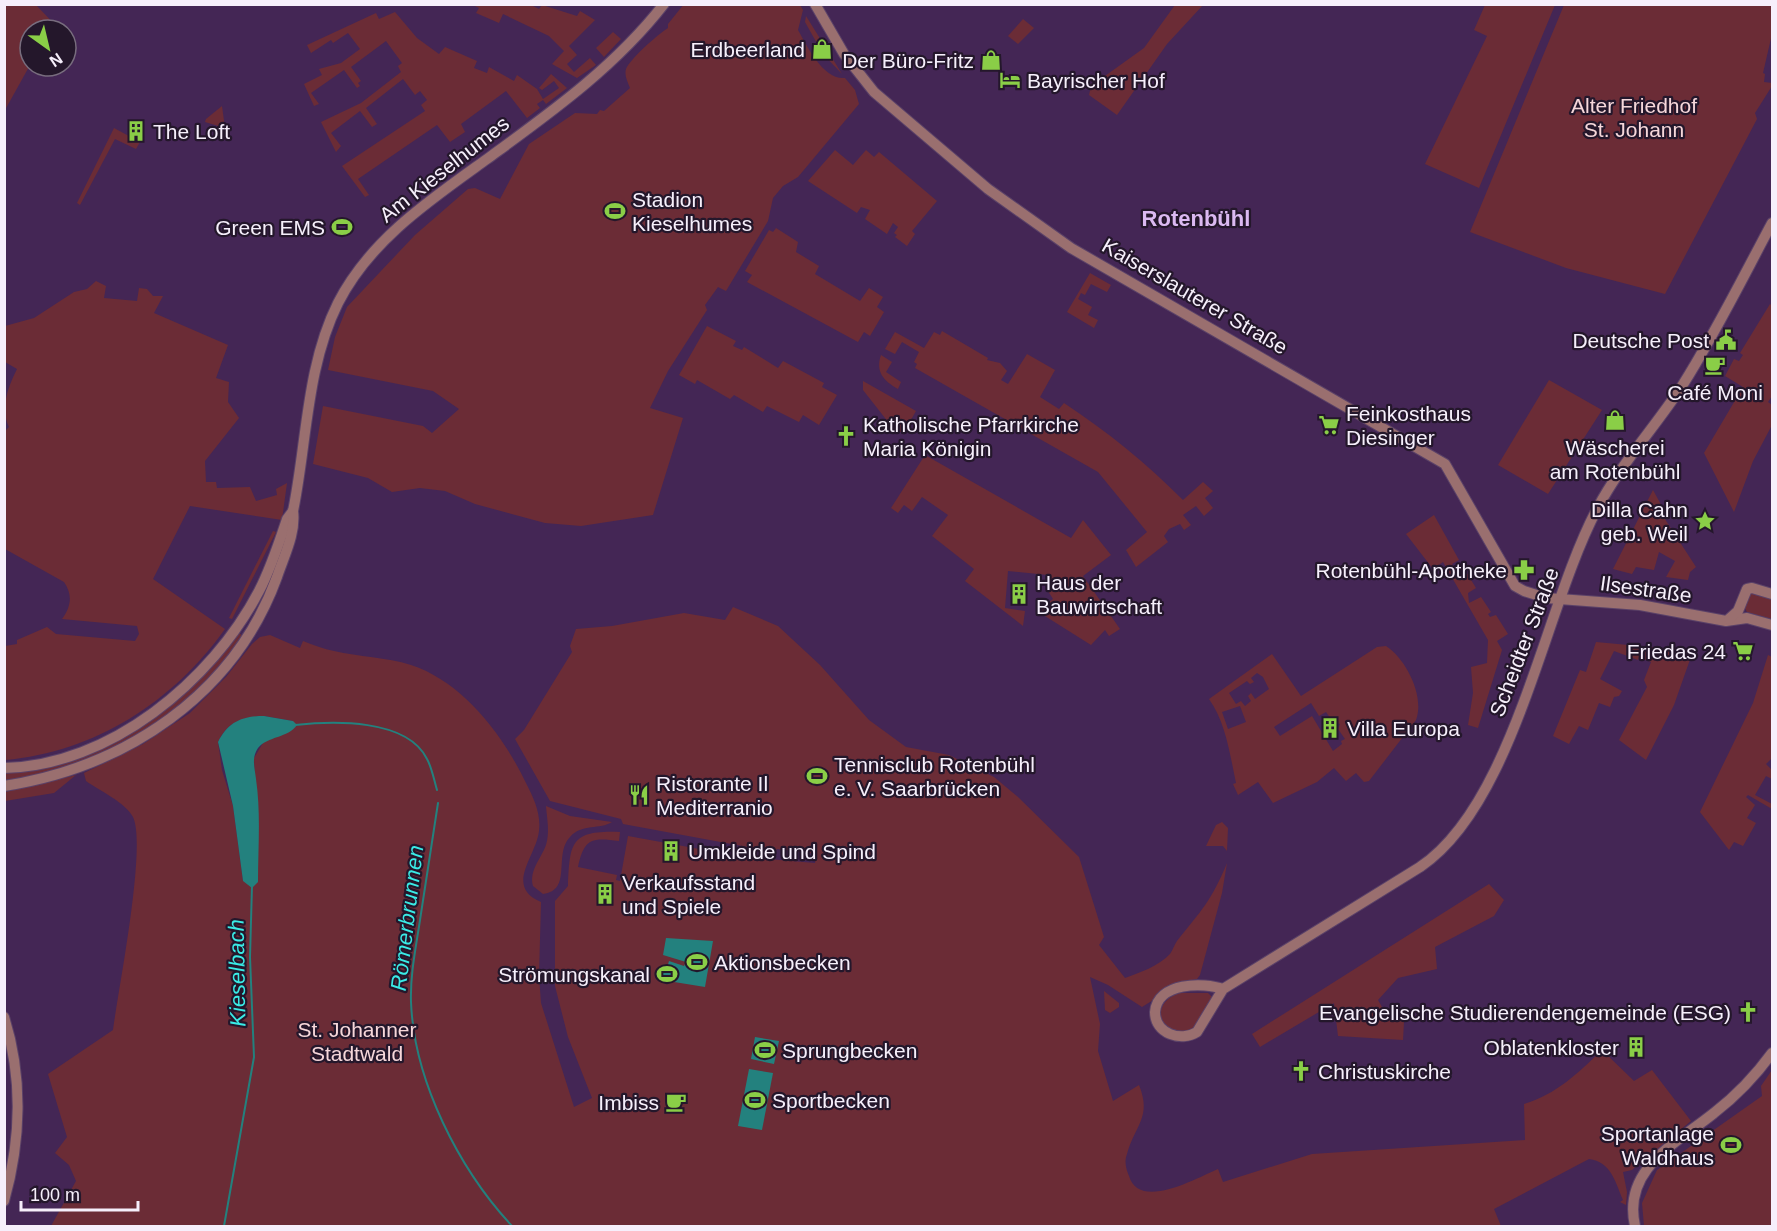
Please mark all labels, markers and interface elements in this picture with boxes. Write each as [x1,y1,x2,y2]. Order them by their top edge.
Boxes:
north arrow [18,18,78,78]
shop icon: Erdbeerland [810,37,834,61]
place label: Erdbeerland [691,38,805,61]
shop icon: Der Büro-Fritz [979,48,1003,72]
place label: Der Büro-Fritz [842,49,974,72]
text: N [47,50,66,70]
hotel icon: Bayrischer Hof [998,68,1022,92]
place label: Bayrischer Hof [1027,69,1165,92]
park label: Alter Friedhof St. Johann [1571,94,1697,141]
street label: Am Kieselhumes [375,111,513,227]
building icon: The Loft [124,119,148,143]
place label: The Loft [153,120,230,143]
place label: Stadion Kieselhumes [632,188,752,235]
sports icon: Stadion Kieselhumes [603,199,627,223]
district label: Rotenbühl [1142,206,1250,231]
sports icon: Green EMS [330,215,354,239]
place label: Green EMS [215,216,325,239]
street label: Kaiserslauterer Straße [1098,234,1292,358]
public building icon: Deutsche Post [1714,328,1738,352]
place label: Deutsche Post [1572,329,1709,352]
cafe icon: Café Moni [1703,353,1727,377]
place label: Café Moni [1667,381,1763,404]
place label: Feinkosthaus Diesinger [1346,402,1471,449]
shop icon: Wäscherei am Rotenbühl [1603,408,1627,432]
place label: Katholische Pfarrkirche Maria Königin [863,413,1079,460]
supermarket icon: Feinkosthaus Diesinger [1317,413,1341,437]
church icon: Katholische Pfarrkirche Maria Königin [834,424,858,448]
place label: Wäscherei am Rotenbühl [1550,436,1680,483]
place label: Dilla Cahn geb. Weil [1591,498,1688,545]
place icon: Dilla Cahn geb. Weil [1693,509,1717,533]
pharmacy icon: Rotenbühl-Apotheke [1512,558,1536,582]
place label: Rotenbühl-Apotheke [1316,559,1507,582]
street label: Scheidter Straße [1485,564,1563,720]
place label: Haus der Bauwirtschaft [1036,571,1162,618]
street label: Ilsestraße [1599,571,1693,607]
building icon: Haus der Bauwirtschaft [1007,582,1031,606]
supermarket icon: Friedas 24 [1731,639,1755,663]
place label: Friedas 24 [1627,640,1726,663]
building icon: Villa Europa [1318,716,1342,740]
place label: Villa Europa [1347,717,1460,740]
place label: Tennisclub Rotenbühl e. V. Saarbrücken [834,753,1035,800]
sports icon: Tennisclub Rotenbühl e. V. Saarbrücken [805,764,829,788]
place label: Ristorante Il Mediterranio [656,772,773,819]
restaurant icon: Ristorante Il Mediterranio [627,783,651,807]
building icon: Umkleide und Spind [659,839,683,863]
place label: Umkleide und Spind [688,840,876,863]
water label: Römerbrunnen [386,844,428,992]
place label: Verkaufsstand und Spiele [622,871,755,918]
building icon: Verkaufsstand und Spiele [593,882,617,906]
water label: Kieselbach [224,919,250,1027]
sports icon: Aktionsbecken [685,950,709,974]
place label: Aktionsbecken [714,951,851,974]
sports icon: Strömungskanal [655,962,679,986]
place label: Strömungskanal [498,963,650,986]
church icon: Evangelische Studierendengemeinde (ESG) [1736,1000,1760,1024]
place label: Evangelische Studierendengemeinde (ESG) [1319,1001,1731,1024]
park label: St. Johanner Stadtwald [297,1018,417,1065]
building icon: Oblatenkloster [1624,1035,1648,1059]
place label: Oblatenkloster [1484,1036,1619,1059]
sports icon: Sprungbecken [753,1038,777,1062]
place label: Sprungbecken [782,1039,917,1062]
church icon: Christuskirche [1289,1059,1313,1083]
place label: Christuskirche [1318,1060,1451,1083]
sports icon: Sportbecken [743,1088,767,1112]
place label: Sportbecken [772,1089,890,1112]
cafe icon: Imbiss [664,1090,688,1114]
place label: Imbiss [598,1091,659,1114]
place label: Sportanlage Waldhaus [1601,1122,1714,1169]
sports icon: Sportanlage Waldhaus [1719,1133,1743,1157]
scale bar [21,1174,138,1212]
text: 100 m [30,1185,80,1205]

